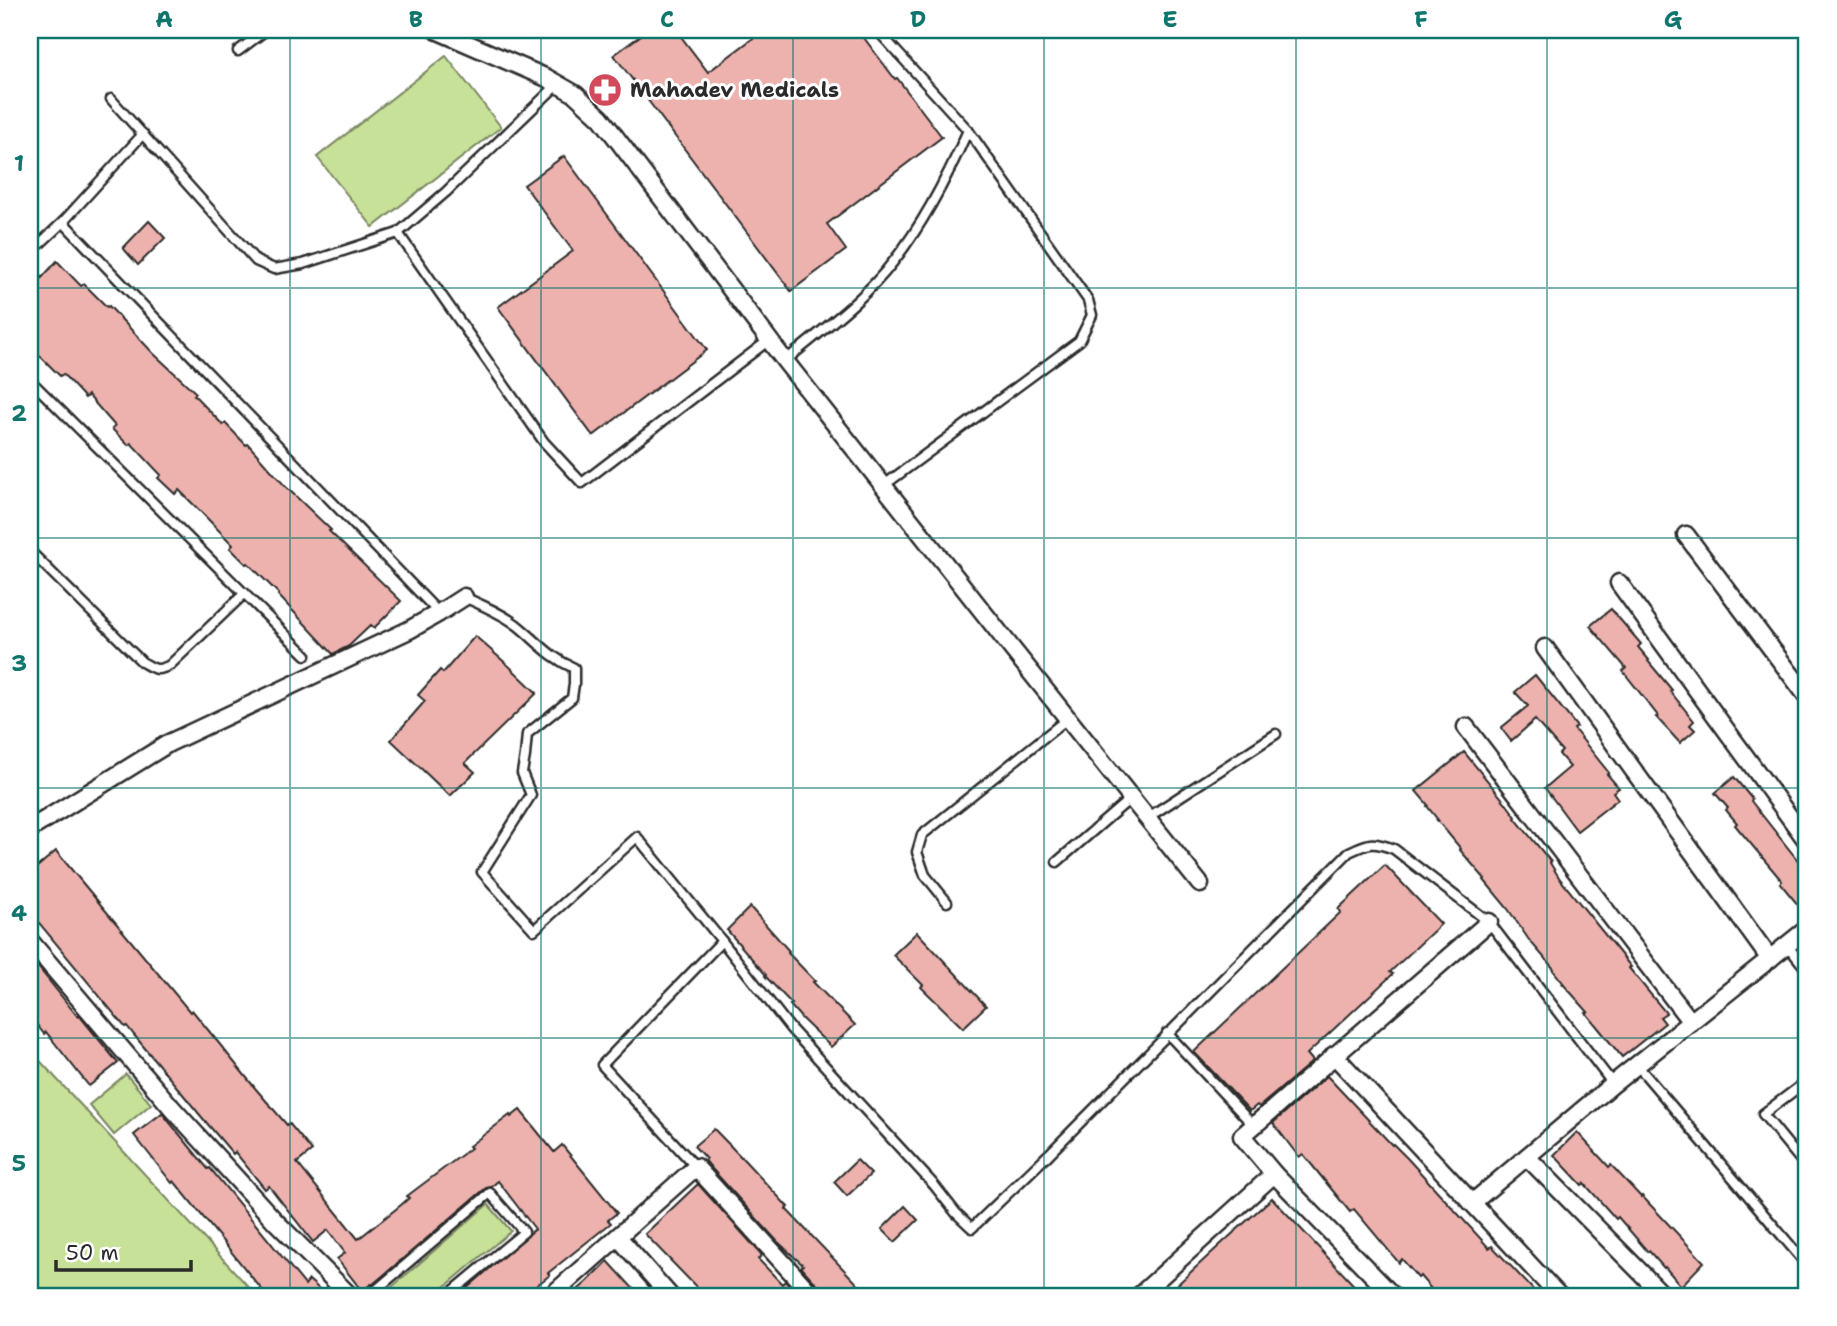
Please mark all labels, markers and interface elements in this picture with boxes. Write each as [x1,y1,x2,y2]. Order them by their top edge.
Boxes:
text: A [155,4,173,34]
text: B [409,4,423,34]
text: C [660,4,674,34]
text: D [910,4,926,34]
text: E [1162,4,1178,34]
text: F [1414,4,1428,34]
text: G [1664,4,1683,34]
pharmacy icon: Mahadev Medicals [586,71,624,109]
place label: Mahadev Medicals [630,76,839,104]
text: 1 [14,148,24,178]
text: 2 [11,398,27,428]
text: 3 [11,648,27,678]
text: 4 [11,898,27,928]
text: 5 [12,1148,26,1178]
scale bar [56,1228,191,1272]
text: 50 m [66,1239,119,1267]

